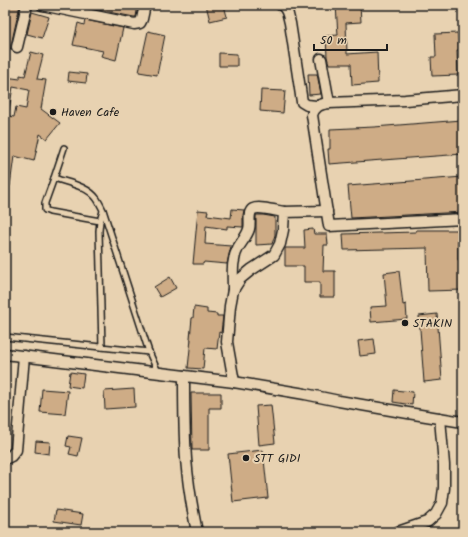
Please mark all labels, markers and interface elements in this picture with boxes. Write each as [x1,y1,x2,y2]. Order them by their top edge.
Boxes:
scale bar [314,26,387,52]
text: 50 m [320,31,347,50]
place label: Haven Cafe [61,103,120,122]
marker: Haven Cafe [48,107,58,117]
place label: STAKIN [413,314,452,333]
marker: STAKIN [400,318,410,328]
place label: STT GIDI [254,449,301,468]
marker: STT GIDI [241,453,251,463]

